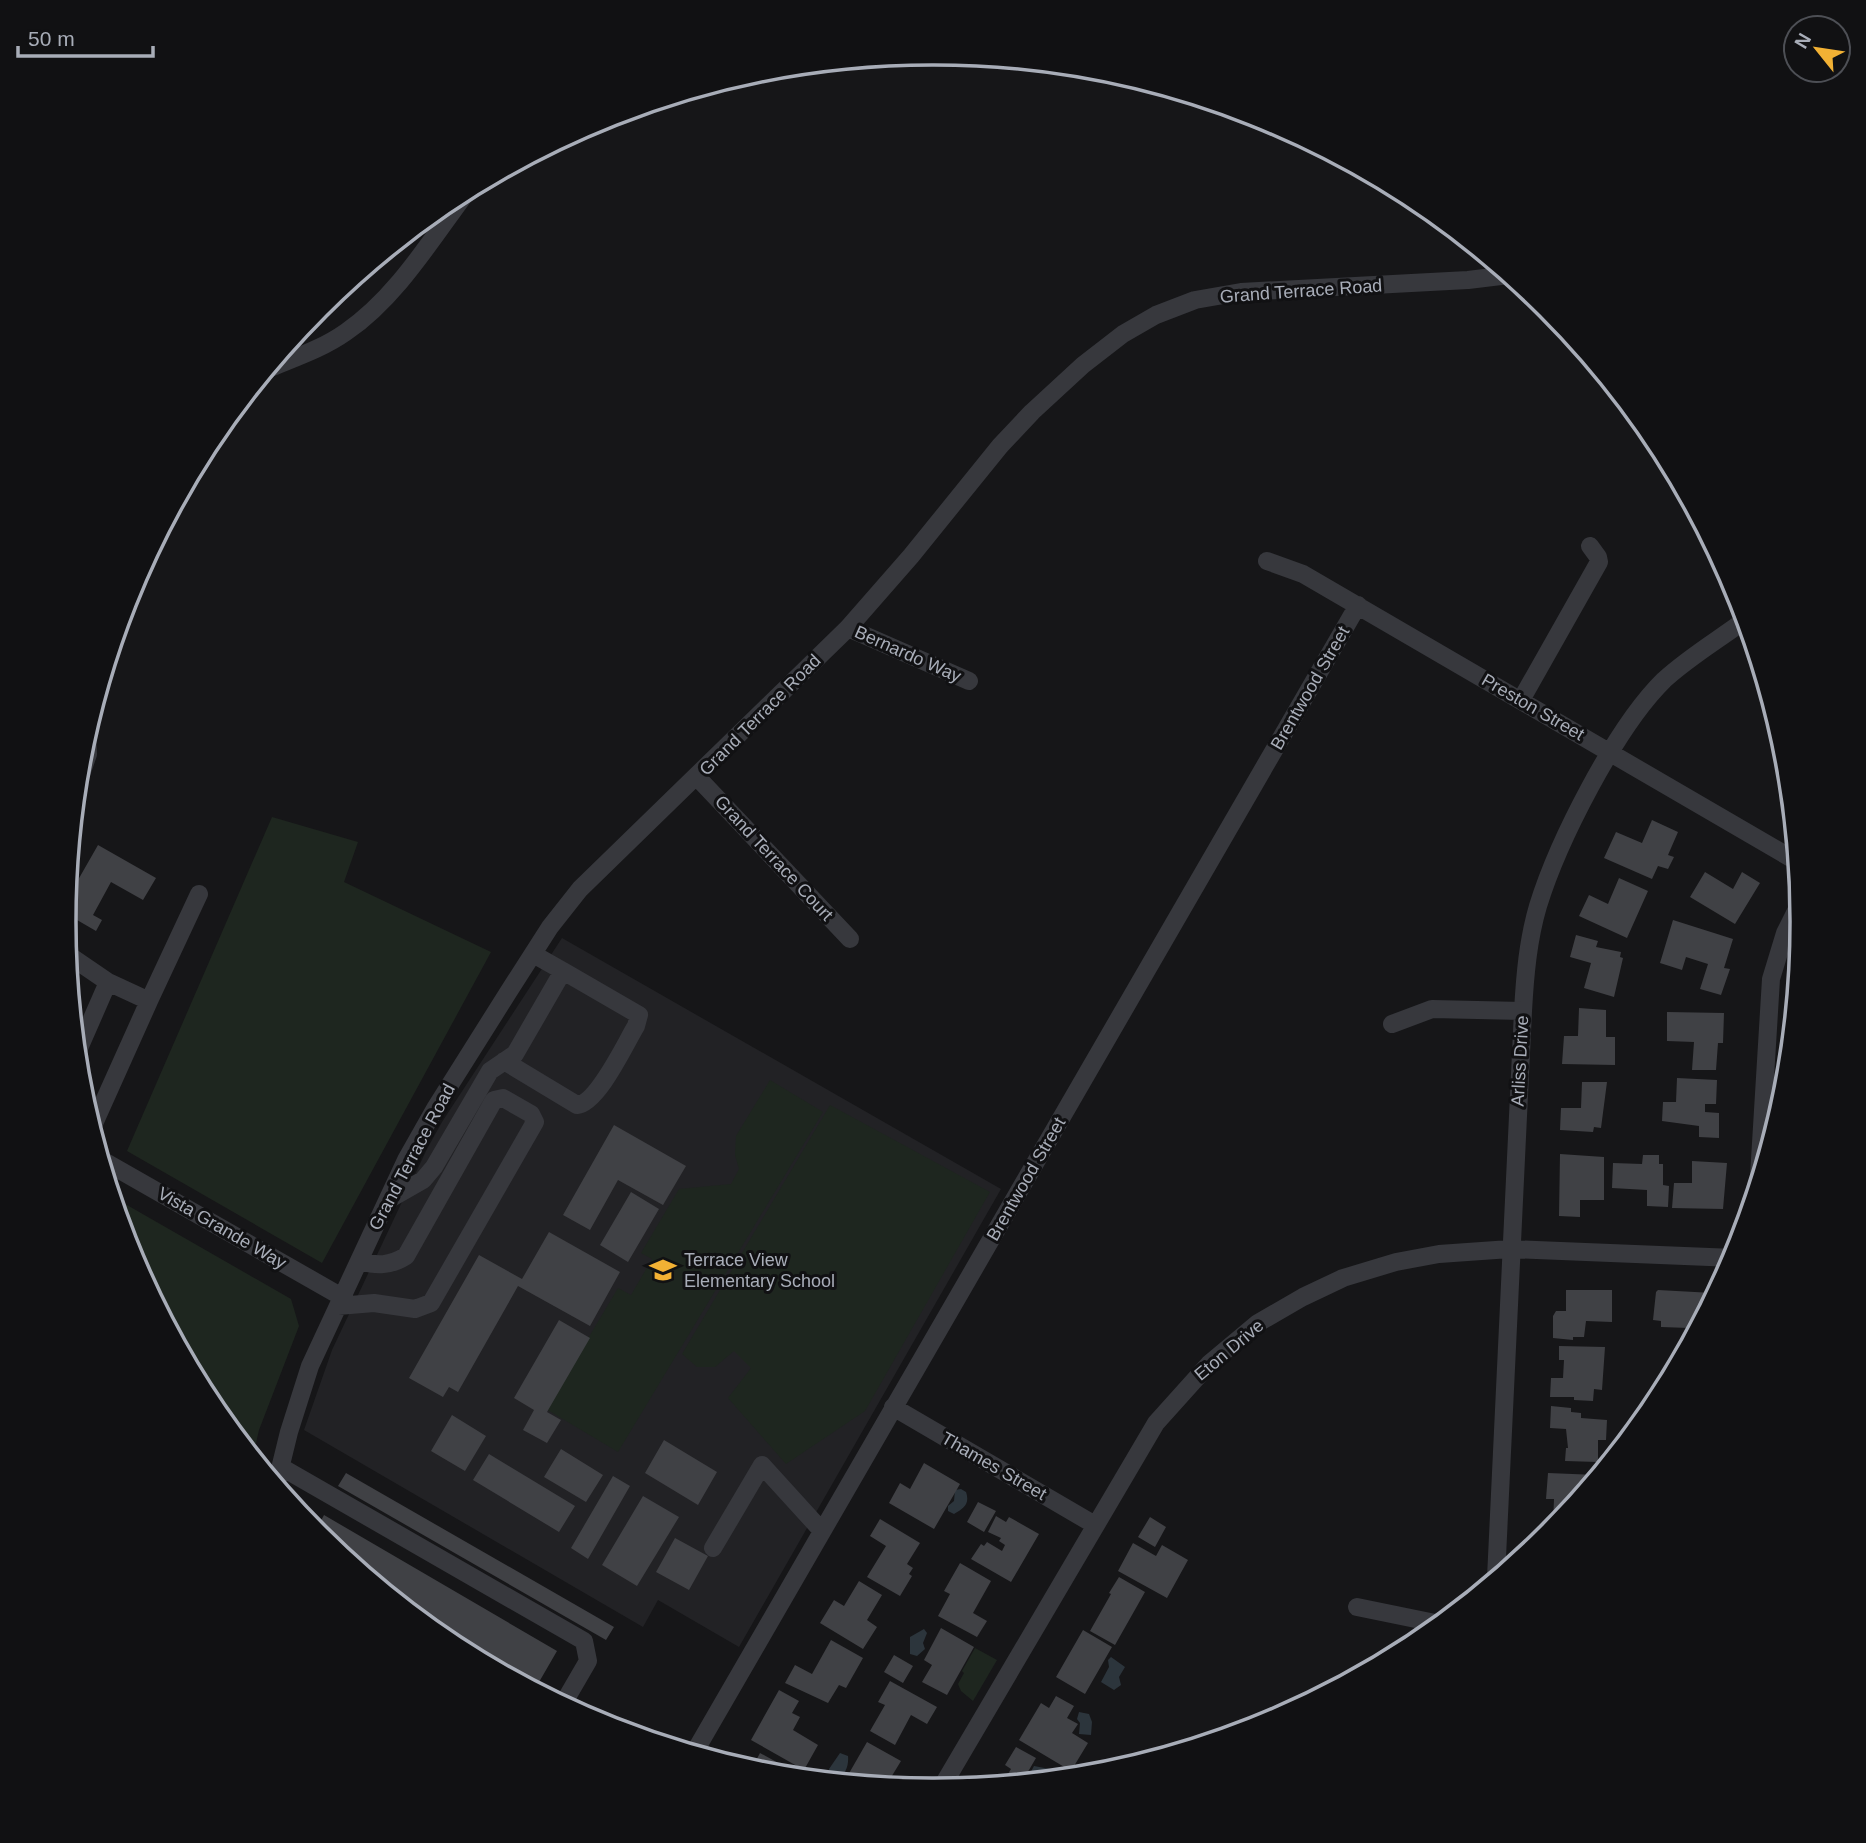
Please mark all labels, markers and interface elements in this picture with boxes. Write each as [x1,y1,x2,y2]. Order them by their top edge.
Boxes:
scale bar [18,14,152,58]
north arrow [1782,14,1852,84]
text: 50 m [28,27,75,50]
text: N [1790,30,1815,52]
street label: Grand Terrace Road [1219,275,1383,307]
street label: Bernardo Way [852,622,964,686]
street label: Brentwood Street [1267,623,1353,753]
street label: Grand Terrace Road [695,650,825,780]
street label: Preston Street [1478,670,1588,744]
street label: Grand Terrace Court [711,791,837,925]
street label: Arliss Drive [1508,1015,1532,1107]
street label: Grand Terrace Road [365,1080,459,1234]
street label: Brentwood Street [983,1114,1069,1244]
street label: Vista Grande Way [154,1183,290,1273]
place label: Terrace View Elementary School [684,1250,835,1291]
school or university icon: Terrace View Elementary School [648,1255,678,1285]
street label: Eton Drive [1190,1315,1268,1385]
street label: Thames Street [938,1428,1050,1504]

